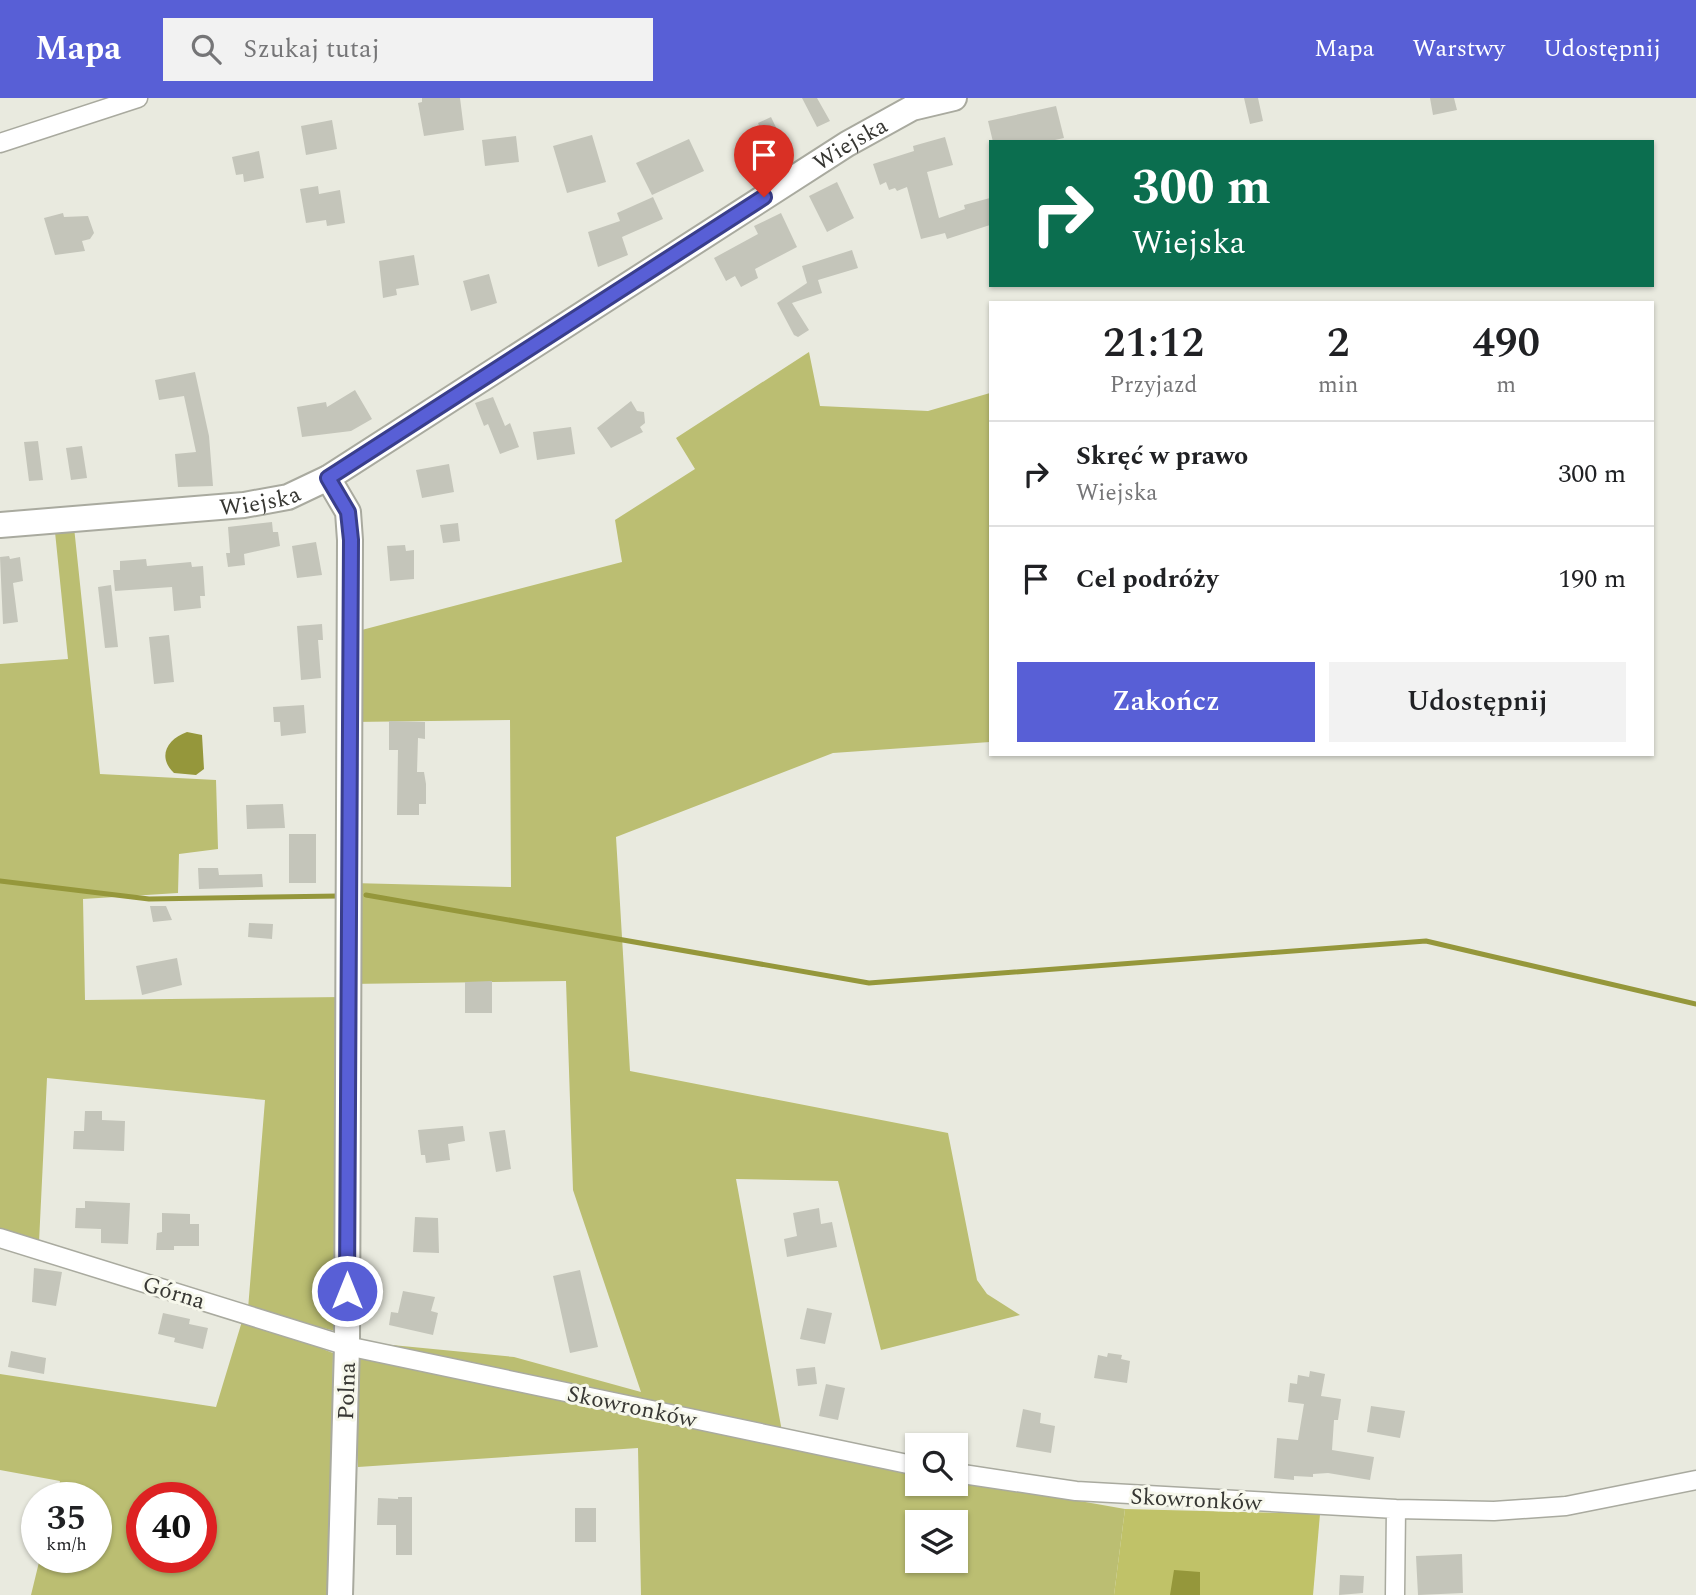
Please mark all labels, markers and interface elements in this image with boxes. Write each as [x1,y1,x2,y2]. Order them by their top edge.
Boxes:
search box [163,18,653,81]
text: Mapa [35,24,121,74]
text: Szukaj tutaj [243,29,380,69]
icon: search [187,30,225,68]
text: Mapa [1314,31,1374,67]
text: Warstwy [1412,31,1505,67]
text: Udostępnij [1543,31,1661,67]
street label: Wiejska [807,109,895,180]
pin [734,125,794,197]
icon: arrive [745,136,783,174]
text: 300 m [1132,151,1271,226]
icon: right [1017,168,1108,259]
text: Wiejska [1132,219,1245,268]
text: 21:12 [1103,312,1204,375]
text: 2 [1327,312,1349,375]
text: 490 [1472,312,1540,375]
text: Przyjazd [1110,368,1197,403]
text: min [1318,368,1358,403]
text: m [1496,368,1516,403]
text: Skręć w prawo [1076,436,1248,476]
text: 300 m [1558,454,1626,494]
icon: right [1017,455,1055,493]
text: Wiejska [1076,476,1158,511]
street label: Wiejska [218,477,307,526]
text: Cel podróży [1076,559,1218,599]
text: 190 m [1558,559,1626,599]
icon: arrive [1017,560,1055,598]
button: Zakończ [1017,662,1315,742]
button: Udostępnij [1329,662,1626,742]
position arrow [310,1254,384,1328]
street label: Górna [138,1267,209,1319]
street label: Polna [329,1361,366,1421]
street label: Skowronków [564,1377,700,1438]
map controls [905,1433,968,1573]
button: search [905,1433,968,1496]
street label: Skowronków [1129,1480,1263,1521]
speed limit sign: 40 [126,1482,217,1573]
text: 35 [47,1492,86,1545]
button: layers [905,1510,968,1573]
text: km/h [46,1531,87,1558]

